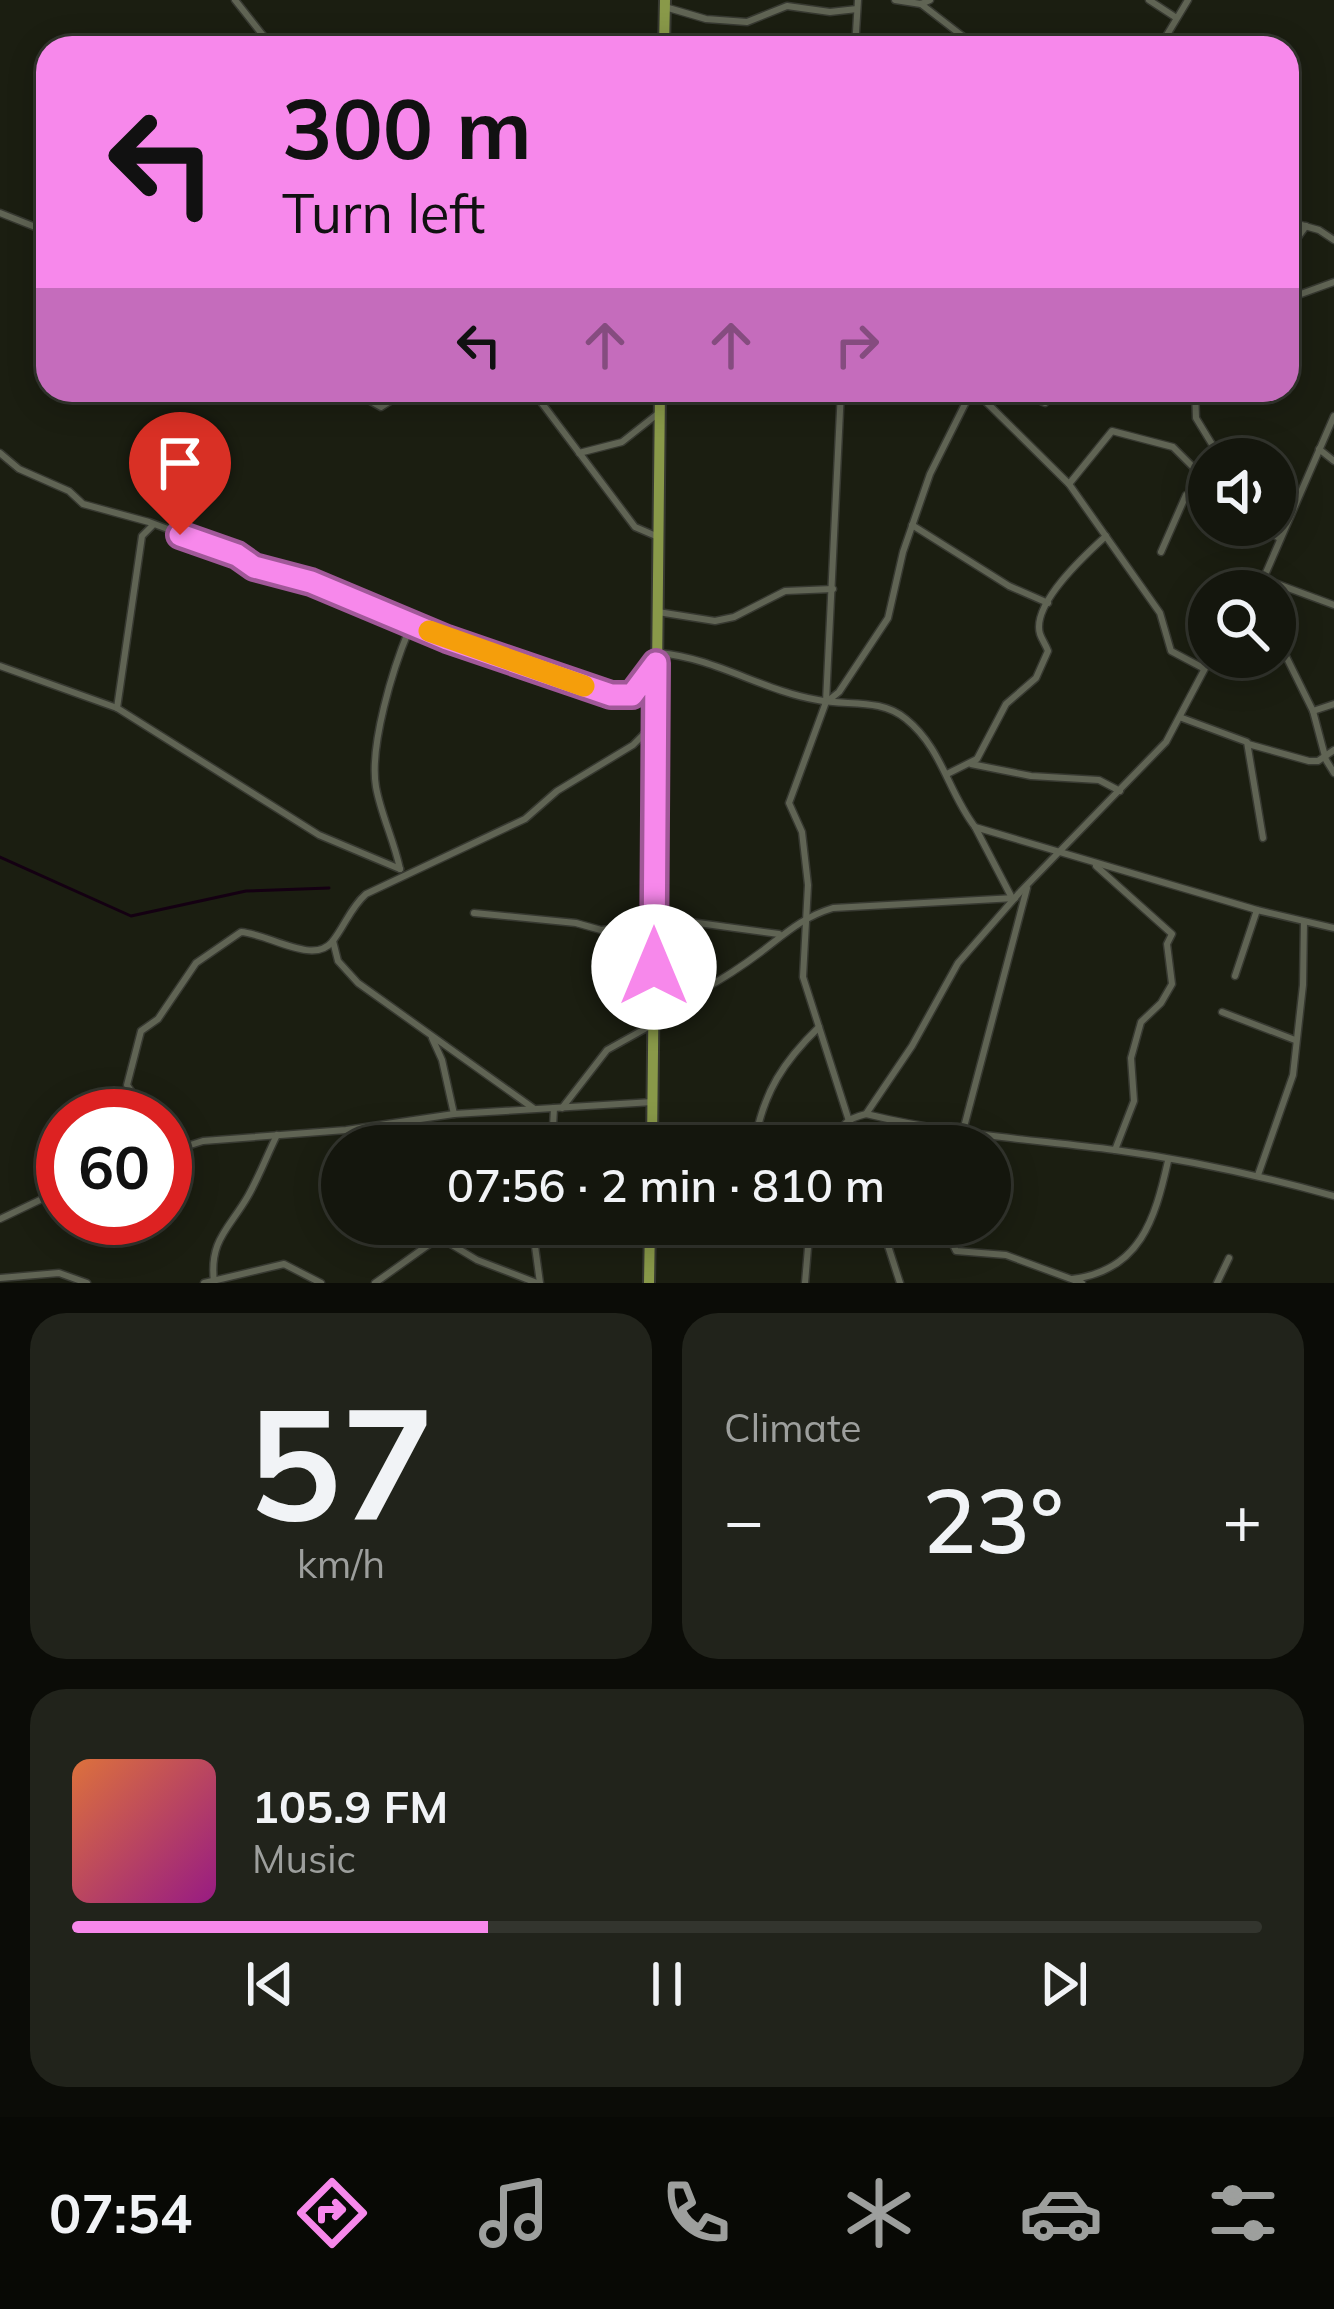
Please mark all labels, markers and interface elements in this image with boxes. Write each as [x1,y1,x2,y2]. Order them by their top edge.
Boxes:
text: 300 m [282,75,532,180]
icon: left [84,84,240,240]
text: Turn left [282,179,485,247]
icon: left [446,312,512,378]
icon: ahead [572,312,638,378]
icon: ahead [698,312,764,378]
icon: right [824,312,890,378]
pin [129,412,231,535]
icon: arrive [147,430,213,496]
map controls [1188,438,1296,678]
button: sound [1188,438,1296,546]
button: search [1188,570,1296,678]
position arrow [591,904,717,1030]
speed limit sign: 60 [36,1089,192,1245]
text: 07:56 · 2 min · 810 m [447,1157,885,1213]
text: 57 [247,1363,435,1559]
text: Climate [724,1403,862,1452]
text: 23° [922,1463,1064,1576]
text: − [724,1478,764,1561]
text: + [1222,1478,1262,1561]
text: km/h [297,1539,385,1588]
text: 105.9 FM [252,1778,448,1834]
text: Music [252,1834,356,1883]
icon: previous [237,1951,303,2017]
icon: pause [634,1951,700,2017]
icon: next [1031,1951,1097,2017]
icon: directions [290,2171,374,2255]
icon: music [472,2171,556,2255]
icon: phone [654,2171,738,2255]
icon: climate [837,2171,921,2255]
icon: car [1019,2171,1103,2255]
icon: filters [1201,2171,1285,2255]
text: 07:54 [49,2179,192,2247]

